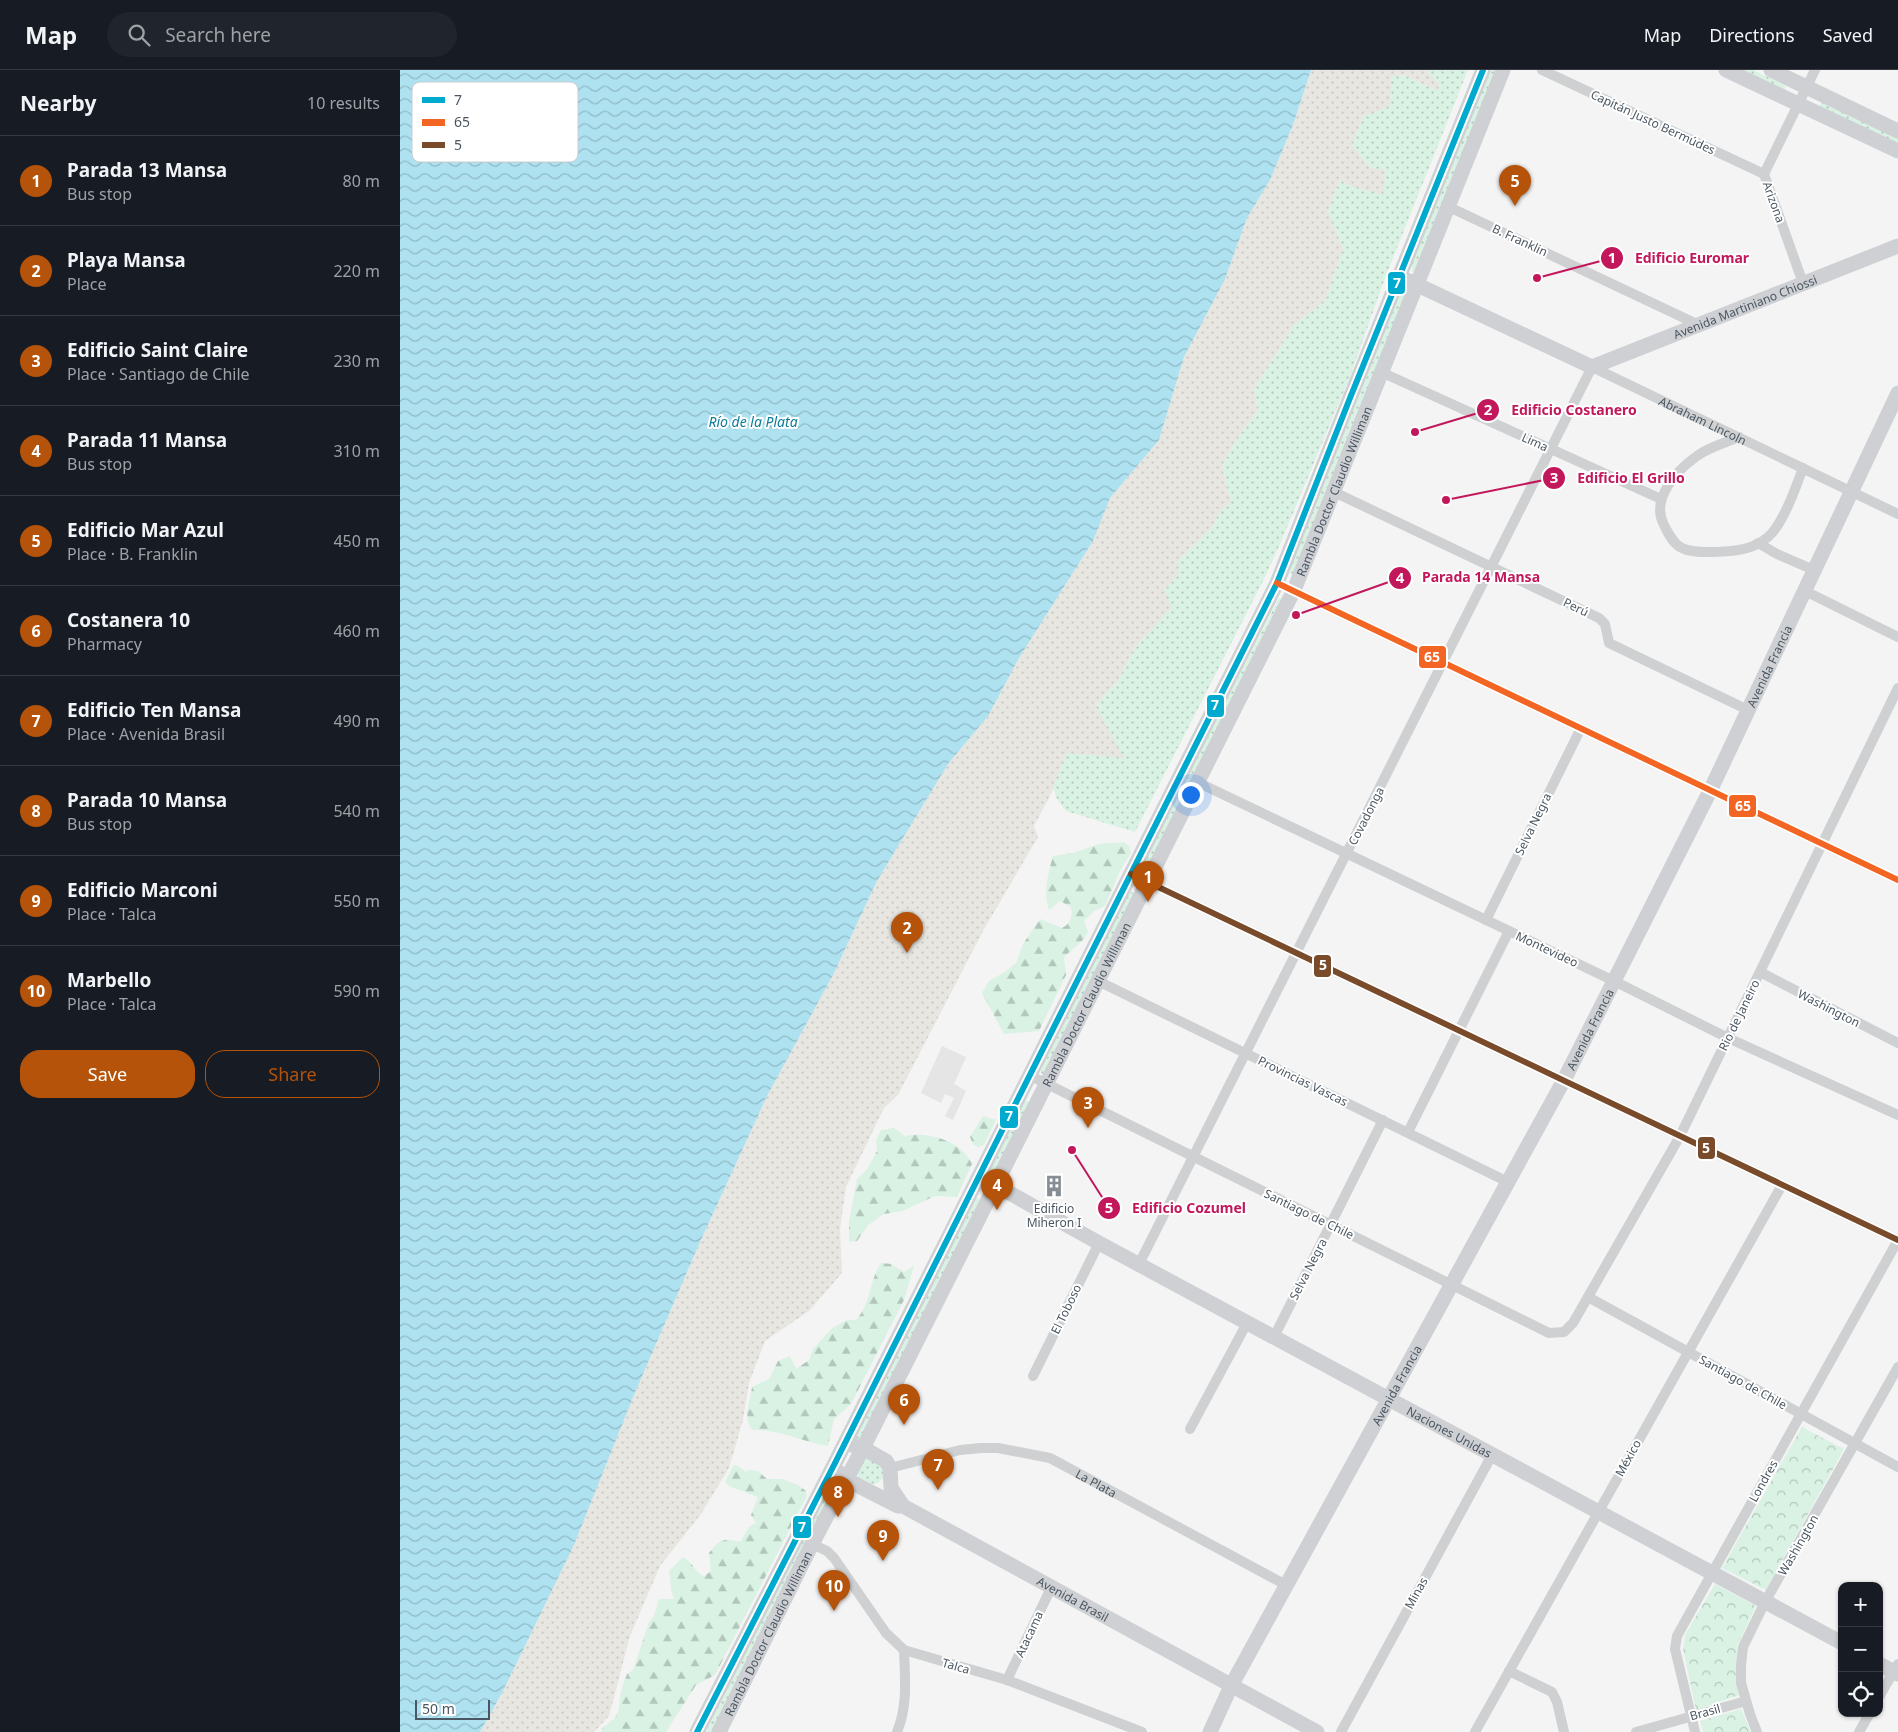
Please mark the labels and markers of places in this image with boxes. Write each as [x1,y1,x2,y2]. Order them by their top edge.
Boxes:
pin: 5 [1499,165,1531,206]
callout: Edificio Euromar [1600,243,1759,272]
callout: Edificio Costanero [1476,395,1647,424]
callout: Edificio El Grillo [1542,463,1694,492]
callout: Parada 14 Mansa [1387,563,1550,592]
pin: 1 [1132,861,1164,902]
pin: 2 [891,912,923,953]
pin: 3 [1072,1087,1104,1128]
pin: 4 [981,1169,1013,1210]
building icon: Edificio Miheron I [1041,1173,1067,1199]
callout: Edificio Cozumel [1097,1194,1256,1223]
place label: Edificio Miheron I [1027,1200,1081,1231]
pin: 6 [888,1384,920,1425]
pin: 7 [922,1449,954,1490]
pin: 8 [822,1476,854,1517]
pin: 9 [867,1520,899,1561]
pin: 10 [818,1570,850,1611]

